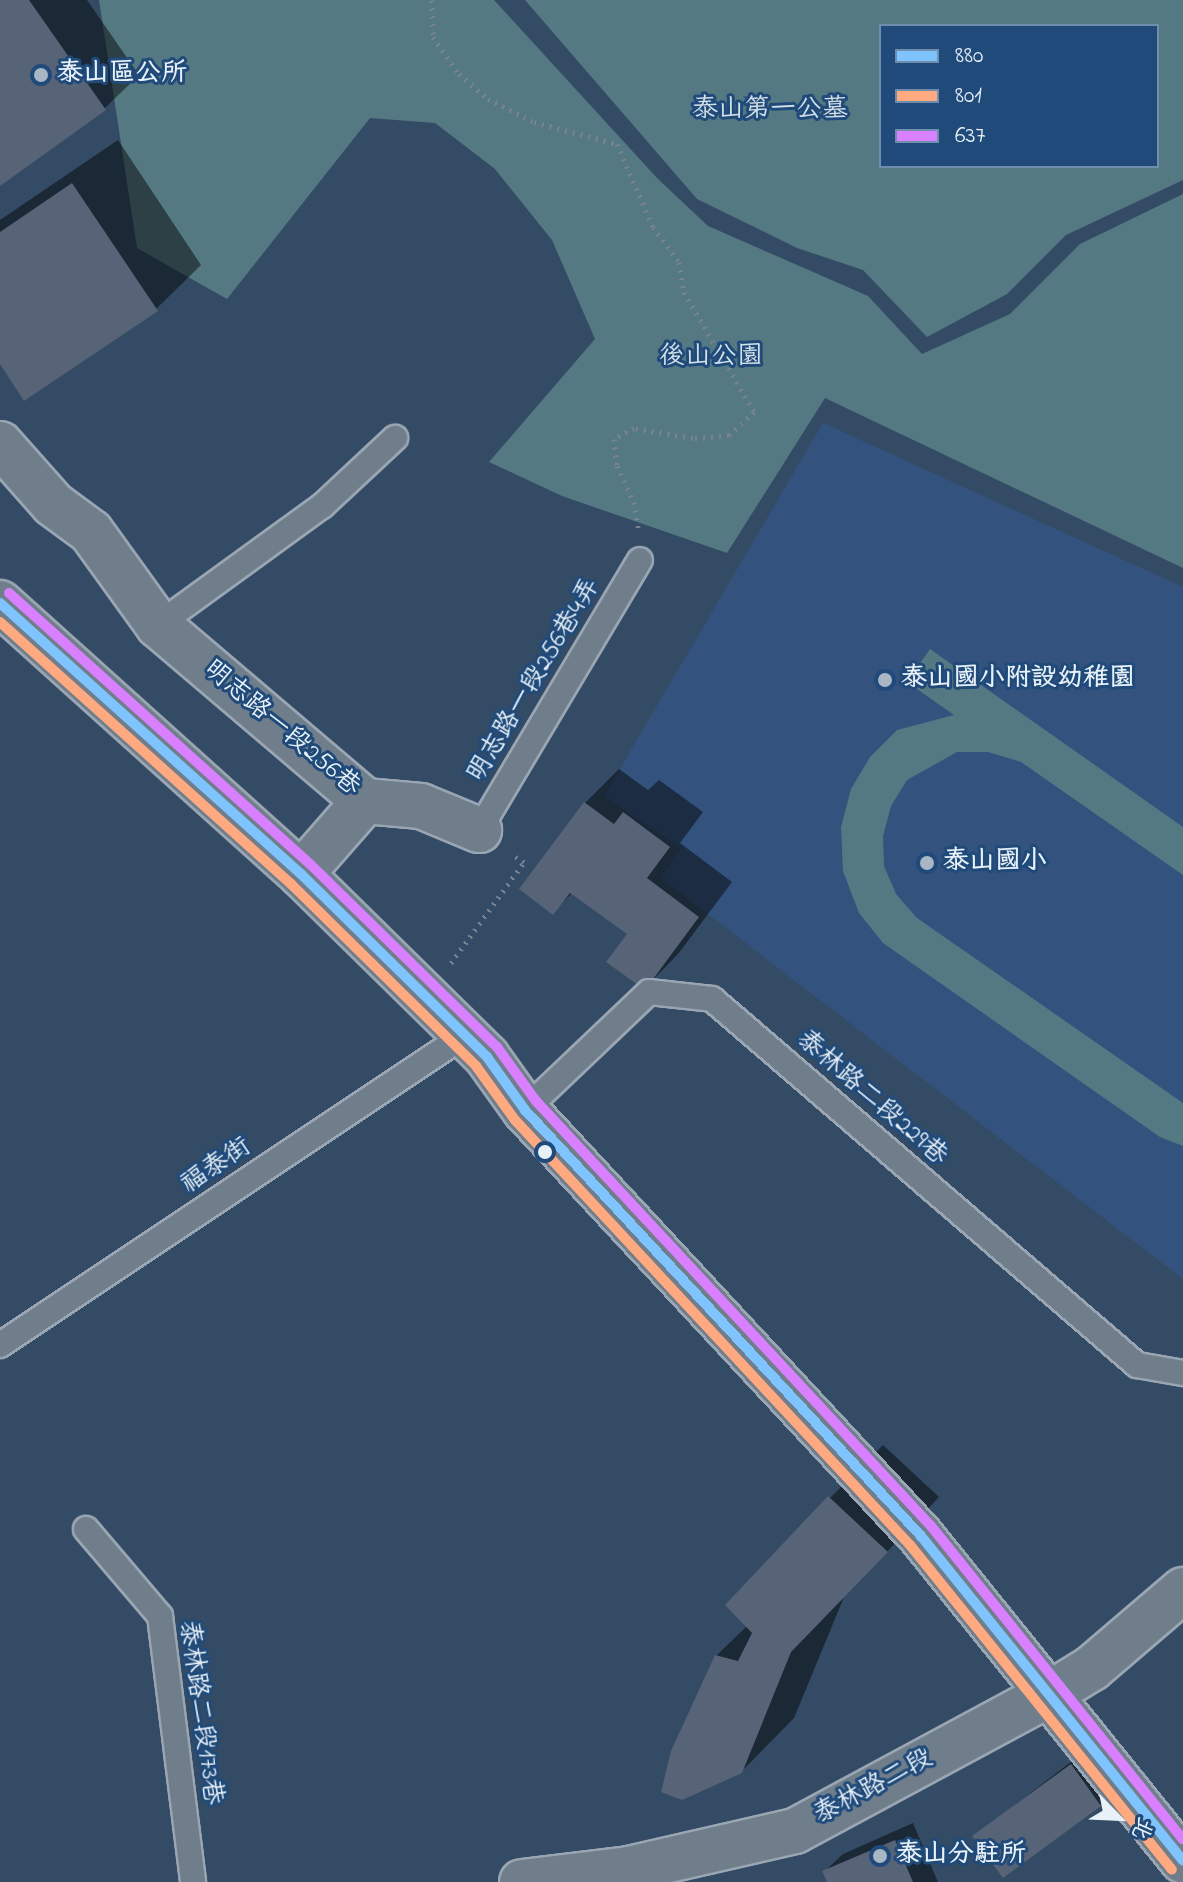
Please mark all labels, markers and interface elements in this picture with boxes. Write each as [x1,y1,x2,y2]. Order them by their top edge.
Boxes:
legend [879,24,1159,168]
text: 880 [955,39,983,74]
place label: 泰山區公所 [57,59,187,91]
marker: 泰山區公所 [32,66,50,84]
text: 801 [955,79,982,114]
park label: 泰山第一公墓 [692,95,848,127]
text: 637 [955,119,985,154]
park label: 後山公園 [659,342,763,374]
street label: 明志路一段256巷4弄 [462,574,608,788]
street label: 明志路一段256巷 [196,654,366,804]
place label: 泰山國小附設幼稚園 [901,664,1135,696]
marker: 泰山國小附設幼稚園 [876,671,894,689]
place label: 泰山國小 [943,847,1047,879]
marker: 泰山國小 [918,854,936,872]
street label: 泰林路二段229巷 [789,1025,953,1173]
street label: 福泰街 [176,1132,258,1202]
unlabelled marker [537,1144,553,1160]
street label: 泰林路二段173巷 [171,1619,227,1807]
street label: 泰林路二段 [809,1744,939,1832]
north arrow [1079,1778,1159,1858]
text: 北 [1122,1811,1160,1844]
place label: 泰山分駐所 [896,1840,1026,1872]
marker: 泰山分駐所 [871,1847,889,1865]

